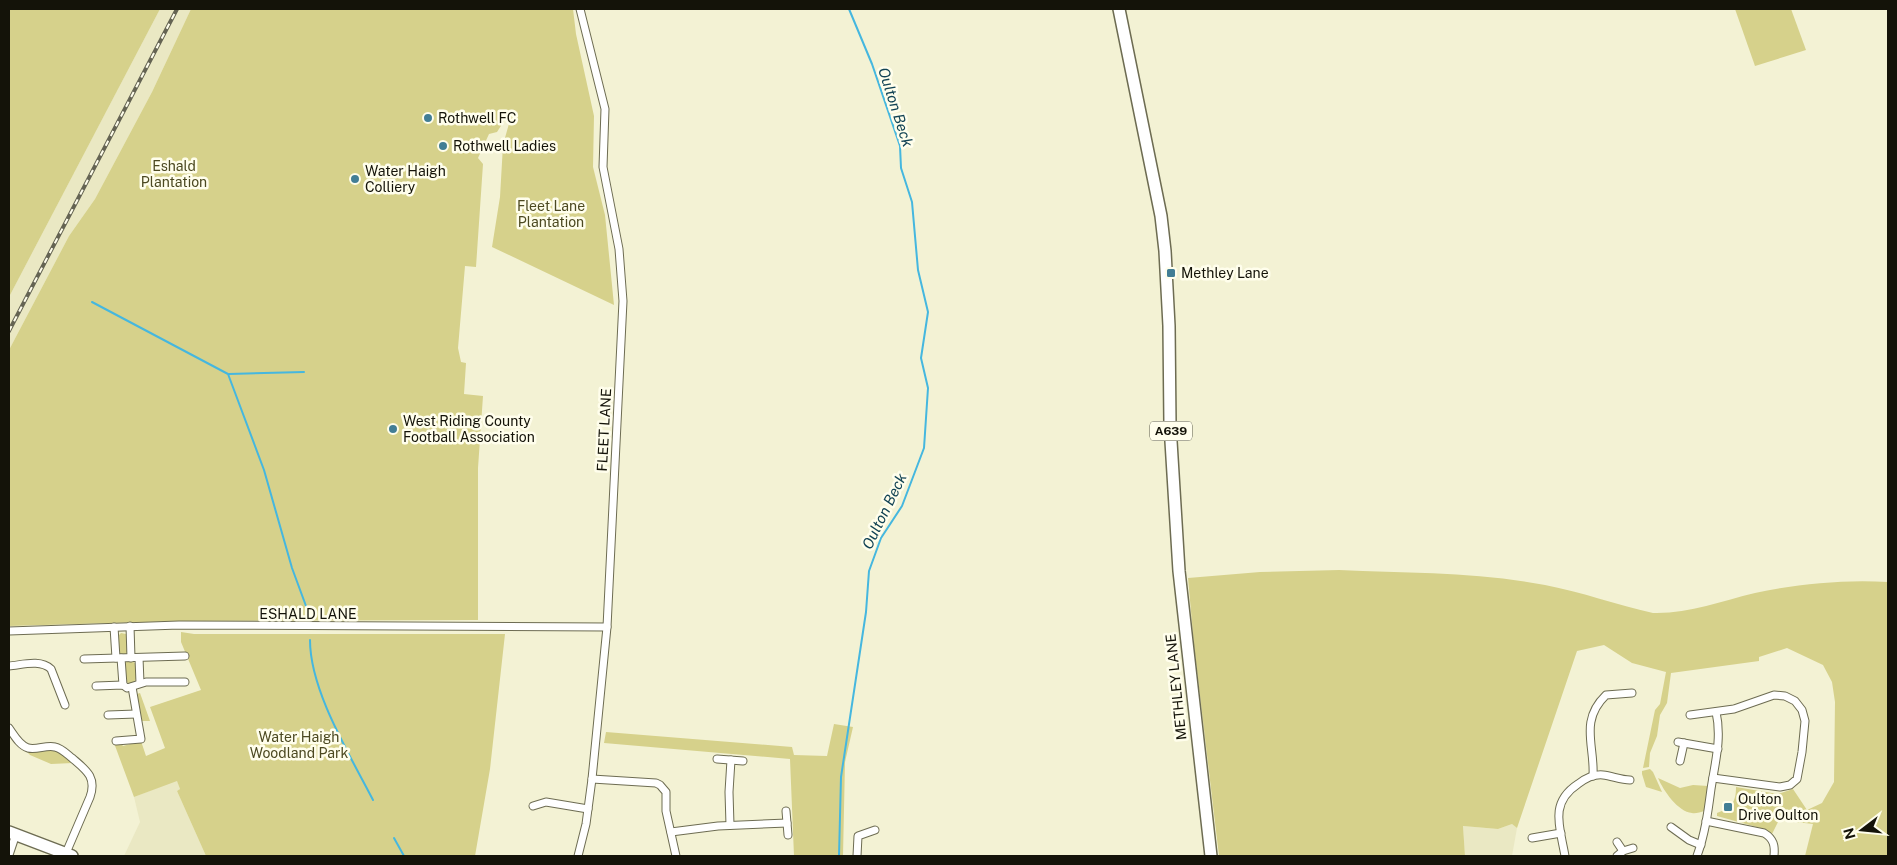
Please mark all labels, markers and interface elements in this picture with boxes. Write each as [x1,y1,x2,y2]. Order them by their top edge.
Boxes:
water label: Oulton Beck [875,65,917,150]
place label: Rothwell FC [438,110,516,126]
marker: Rothwell FC [422,112,434,124]
place label: Rothwell Ladies [453,138,556,154]
marker: Rothwell Ladies [437,140,449,152]
park label: Eshald Plantation [141,158,207,190]
place label: Water Haigh Colliery [365,163,446,195]
marker: Water Haigh Colliery [349,173,361,185]
park label: Fleet Lane Plantation [517,198,585,230]
place label: Methley Lane [1181,265,1269,281]
marker: Methley Lane [1165,267,1177,279]
street label: FLEET LANE [594,388,614,472]
place label: West Riding County Football Association [403,413,535,445]
road number: A639 [1150,422,1192,441]
marker: West Riding County Football Association [387,423,399,435]
water label: Oulton Beck [858,469,910,552]
street label: ESHALD LANE [259,606,357,622]
street label: METHLEY LANE [1162,633,1190,741]
park label: Water Haigh Woodland Park [250,729,348,761]
place label: Oulton Drive Oulton [1738,791,1818,823]
marker: Oulton Drive Oulton [1722,801,1734,813]
north arrow [1837,805,1887,855]
text: N [1840,826,1859,841]

